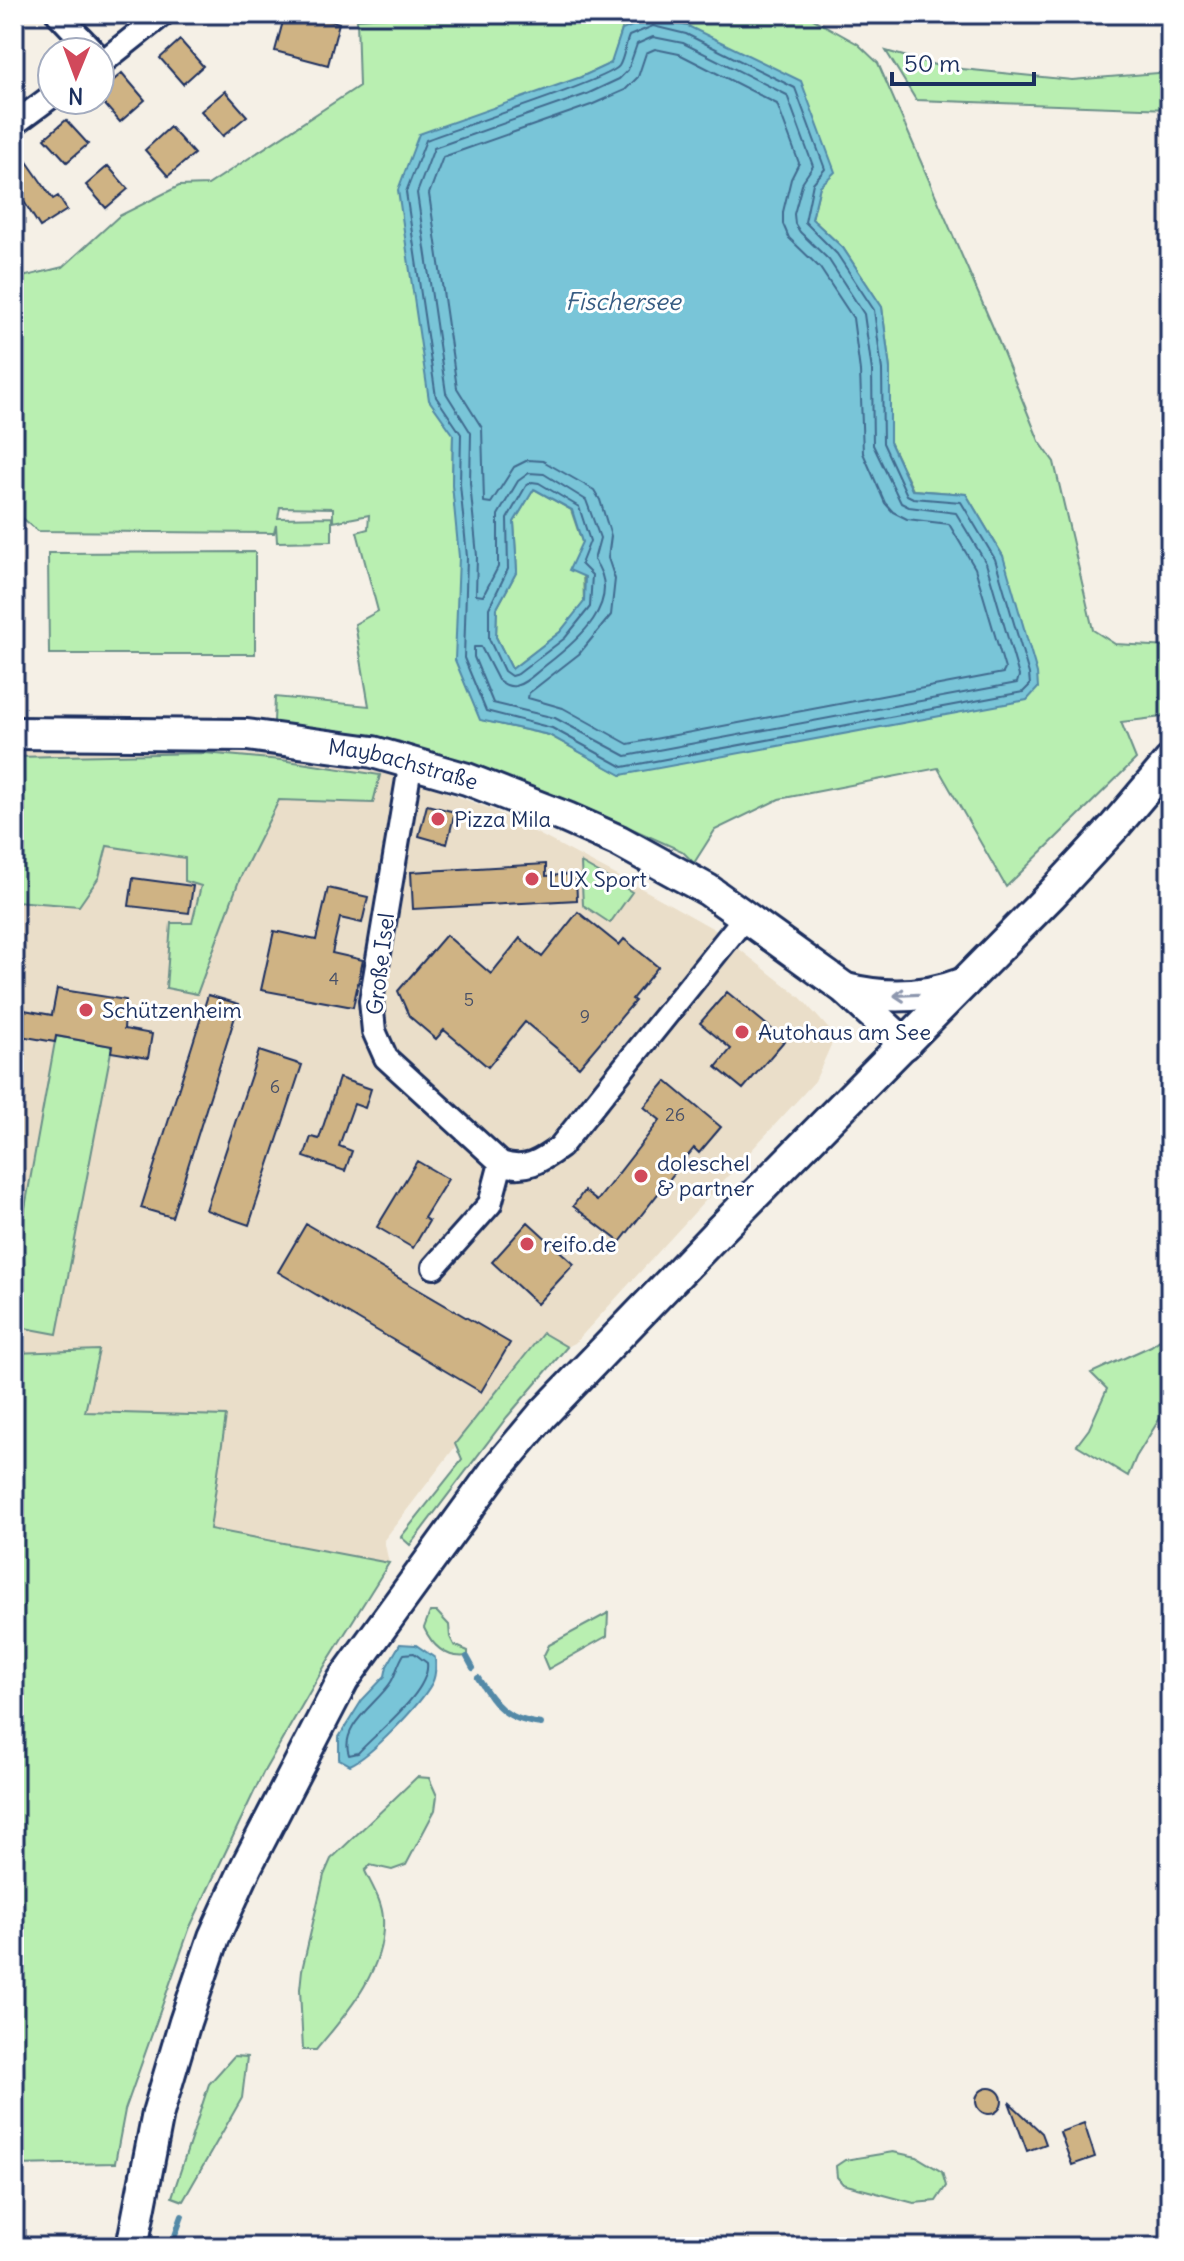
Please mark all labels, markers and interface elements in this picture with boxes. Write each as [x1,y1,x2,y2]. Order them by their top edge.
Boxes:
north arrow [36,36,116,116]
scale bar [892,36,1034,86]
text: 50 m [904,48,960,78]
text: N [68,82,83,110]
water label: Fischersee [565,286,683,316]
street label: Maybachstraße [327,732,482,796]
place label: Pizza Mila [454,805,551,833]
marker: Pizza Mila [429,810,447,828]
place label: LUX Sport [548,865,647,893]
marker: LUX Sport [523,870,541,888]
street label: Große Isel [360,911,400,1017]
house number: 4 [329,967,339,990]
house number: 5 [464,988,474,1011]
one-way arrow [893,988,920,1003]
place label: Schützenheim [102,996,242,1024]
marker: Schützenheim [77,1001,95,1019]
house number: 9 [580,1005,590,1028]
place label: Autohaus am See [758,1018,931,1046]
marker: Autohaus am See [733,1023,751,1041]
house number: 6 [270,1075,280,1098]
house number: 26 [665,1103,685,1126]
place label: doleschel & partner [657,1149,754,1202]
marker: doleschel & partner [632,1167,650,1185]
place label: reifo.de [543,1230,617,1258]
marker: reifo.de [518,1235,536,1253]

